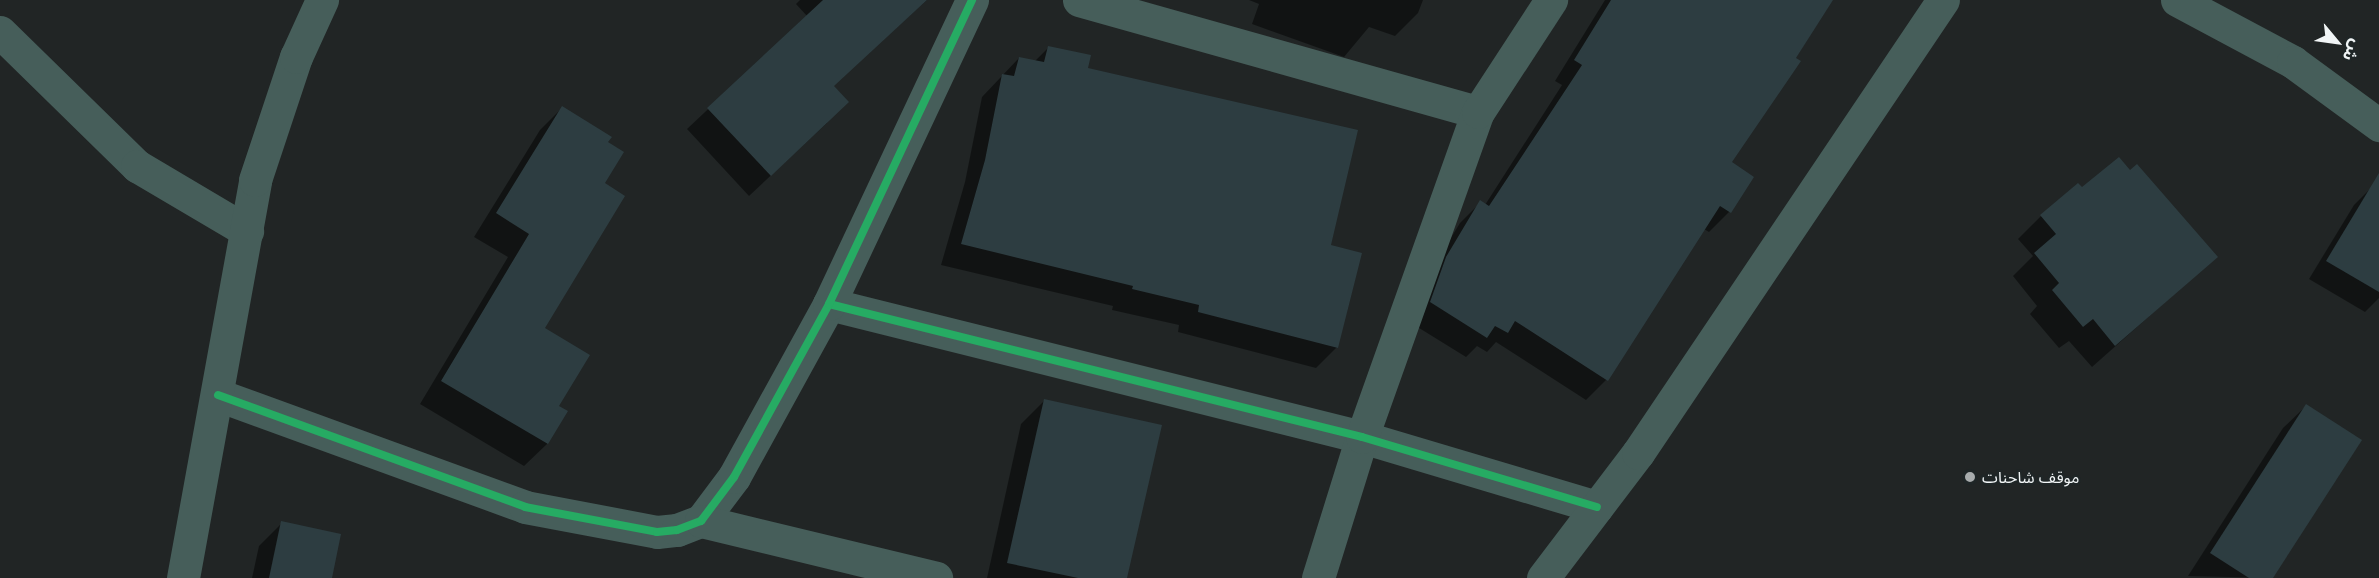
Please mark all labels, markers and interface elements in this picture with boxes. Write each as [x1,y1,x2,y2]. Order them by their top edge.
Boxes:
north arrow [2307,12,2367,72]
text: ش [2338,36,2368,66]
place label: موقف شاحنات [1982,467,2079,487]
marker: موقف شاحنات [1963,470,1977,484]

